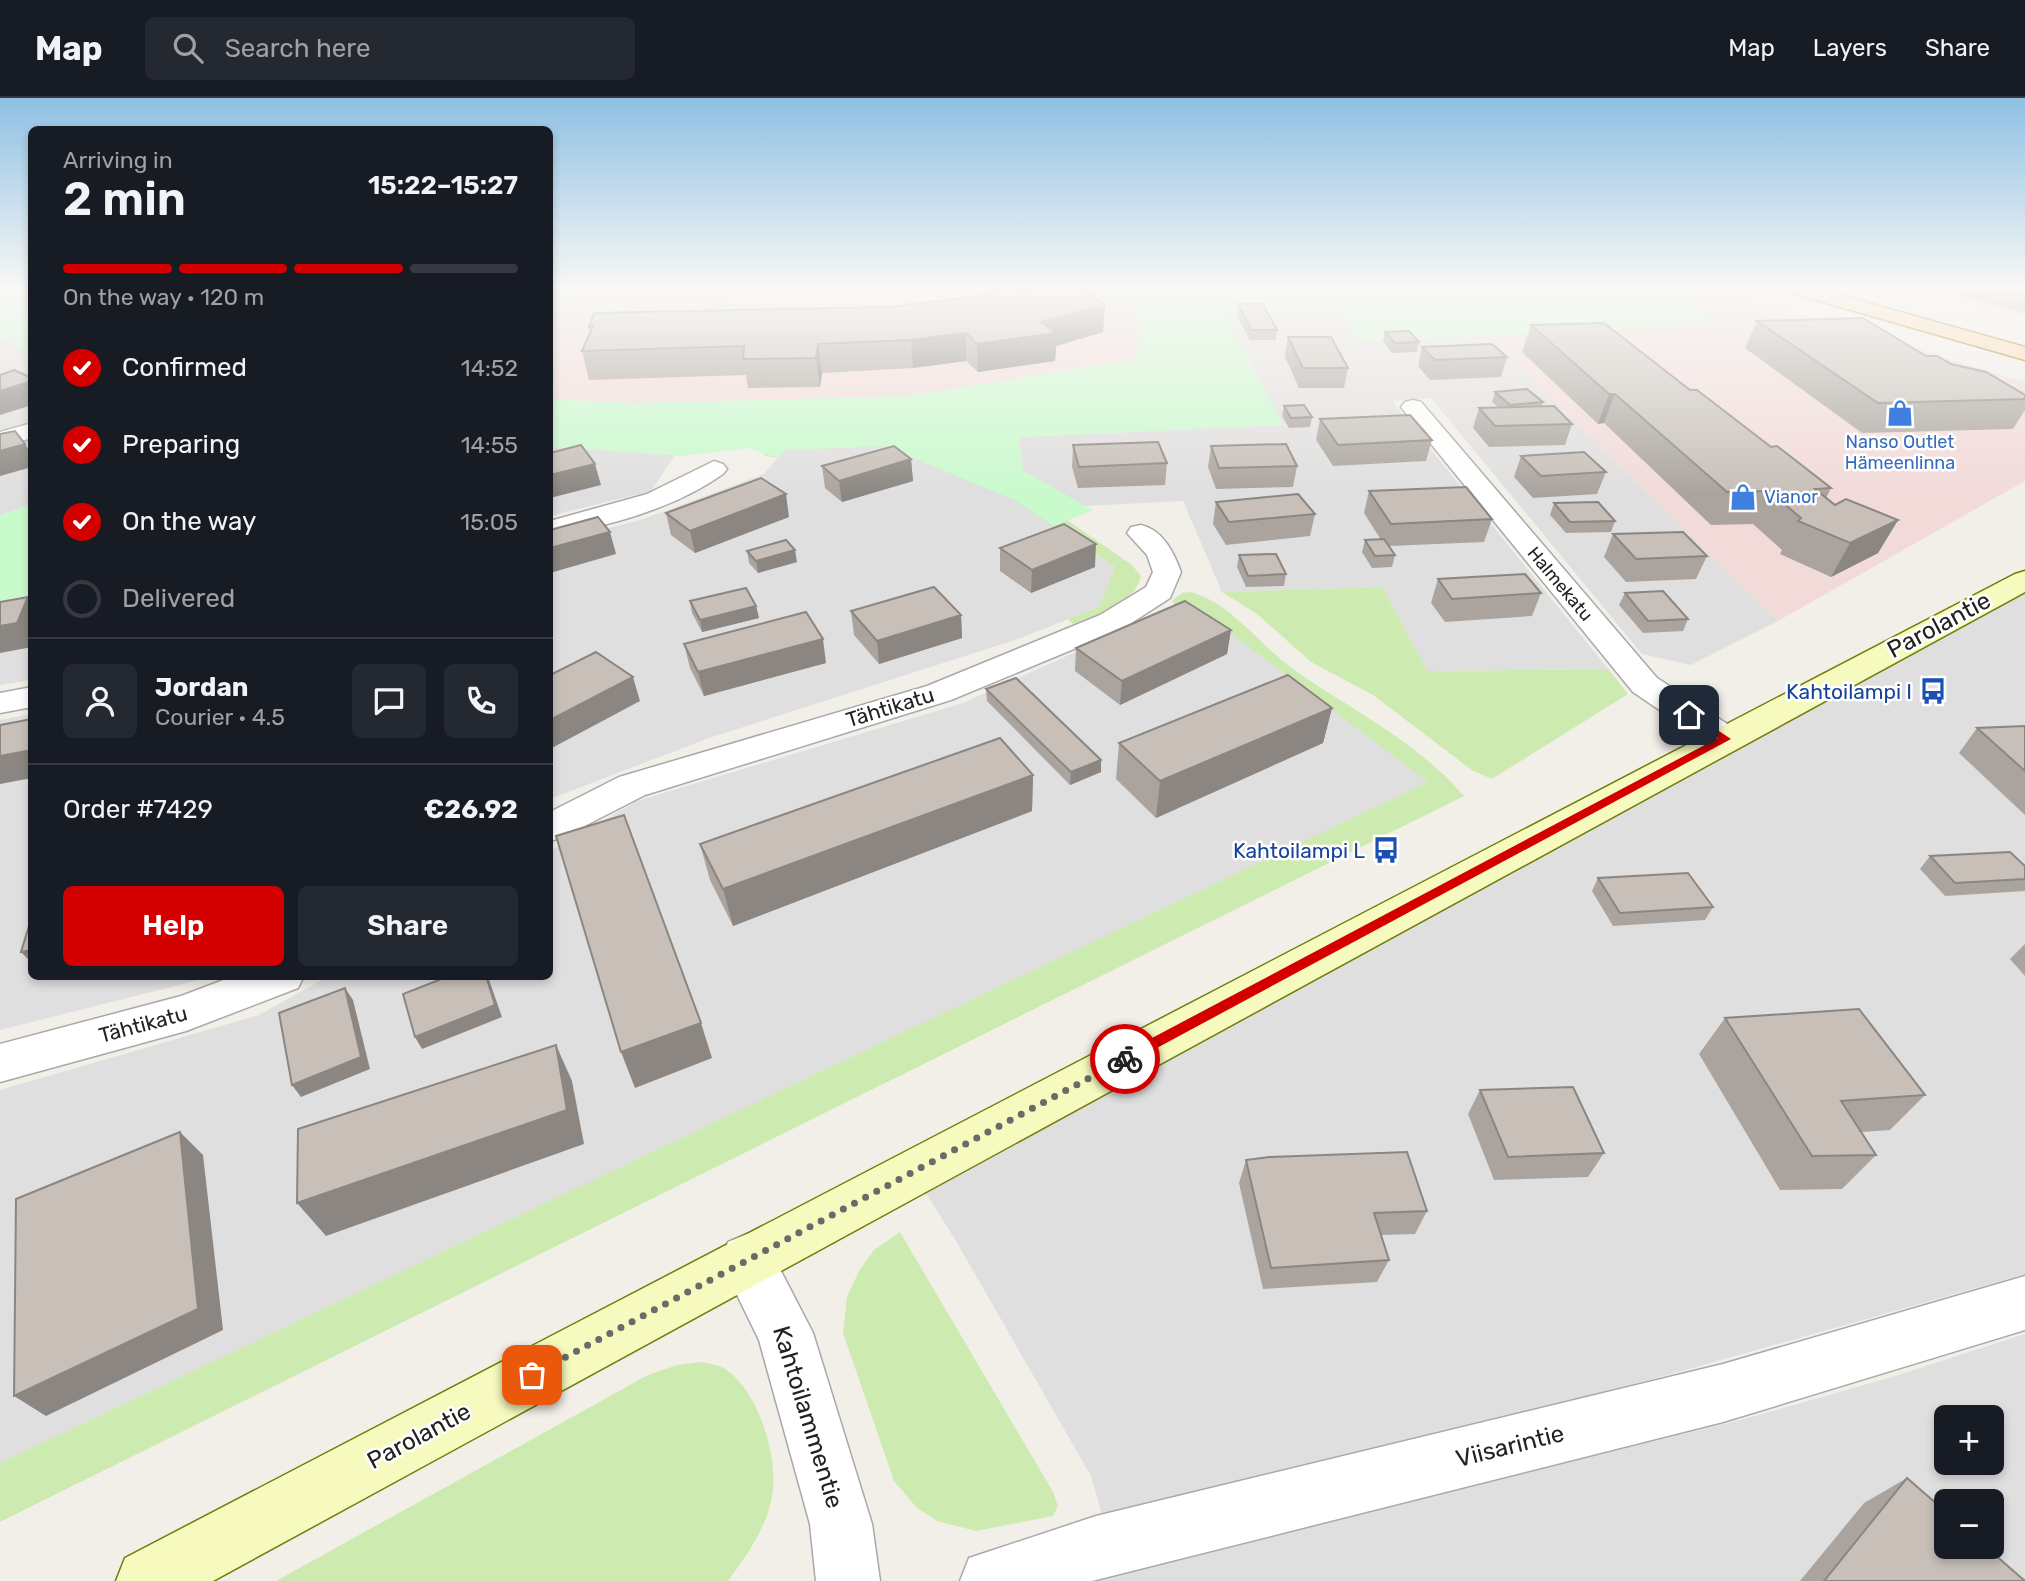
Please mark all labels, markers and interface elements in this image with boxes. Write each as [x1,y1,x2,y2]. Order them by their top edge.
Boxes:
search box [145,17,635,80]
text: Map [35,29,103,68]
icon: search [169,29,207,67]
text: Search here [225,33,370,64]
text: Map [1728,34,1775,62]
text: Layers [1813,34,1887,62]
text: Share [1925,34,1990,62]
text: Arriving in [63,146,173,174]
text: 15:22–15:27 [368,170,518,201]
text: 2 min [63,172,186,227]
text: On the way · 120 m [63,283,264,311]
icon: check [63,349,101,387]
text: Confirmed [122,352,247,383]
text: 14:52 [461,354,518,382]
shop icon: Nanso Outlet Hämeenlinna [1885,398,1915,428]
icon: check [63,426,101,464]
text: Preparing [122,429,240,460]
text: 14:55 [461,431,518,459]
place label: Nanso Outlet Hämeenlinna [1845,431,1955,474]
shop icon: Vianor [1728,482,1758,512]
place label: Vianor [1764,486,1818,508]
icon: check [63,503,101,541]
text: On the way [122,506,256,537]
text: 15:05 [460,508,518,536]
street label: Halmekatu [1523,542,1597,626]
text: Delivered [122,583,235,614]
street label: Parolantie [1882,586,1996,664]
button: person [63,664,137,738]
button: chat [352,664,426,738]
button: phone [444,664,518,738]
text: Jordan [155,672,248,703]
bus stop icon: Kahtoilampi I [1918,676,1948,706]
place label: Kahtoilampi I [1786,679,1912,704]
street label: Tähtikatu [843,682,937,732]
pin [1659,685,1719,745]
icon: home [1670,696,1708,734]
text: Courier · 4.5 [155,703,285,731]
text: Order #7429 [63,794,213,825]
text: €26.92 [424,794,518,825]
bus stop icon: Kahtoilampi L [1371,835,1401,865]
place label: Kahtoilampi L [1233,838,1365,863]
button: Help [63,886,284,966]
button: Share [298,886,518,966]
street label: Tähtikatu [96,1000,190,1048]
courier [1090,1024,1160,1094]
icon: bike [1106,1040,1144,1078]
street label: Kahtoilammentie [767,1322,849,1512]
pin [502,1345,562,1405]
icon: bag [513,1356,551,1394]
street label: Parolantie [362,1397,476,1475]
map controls [1934,1405,2004,1559]
button: + [1934,1405,2004,1475]
street label: Viisarintie [1453,1419,1567,1473]
button: − [1934,1489,2004,1559]

